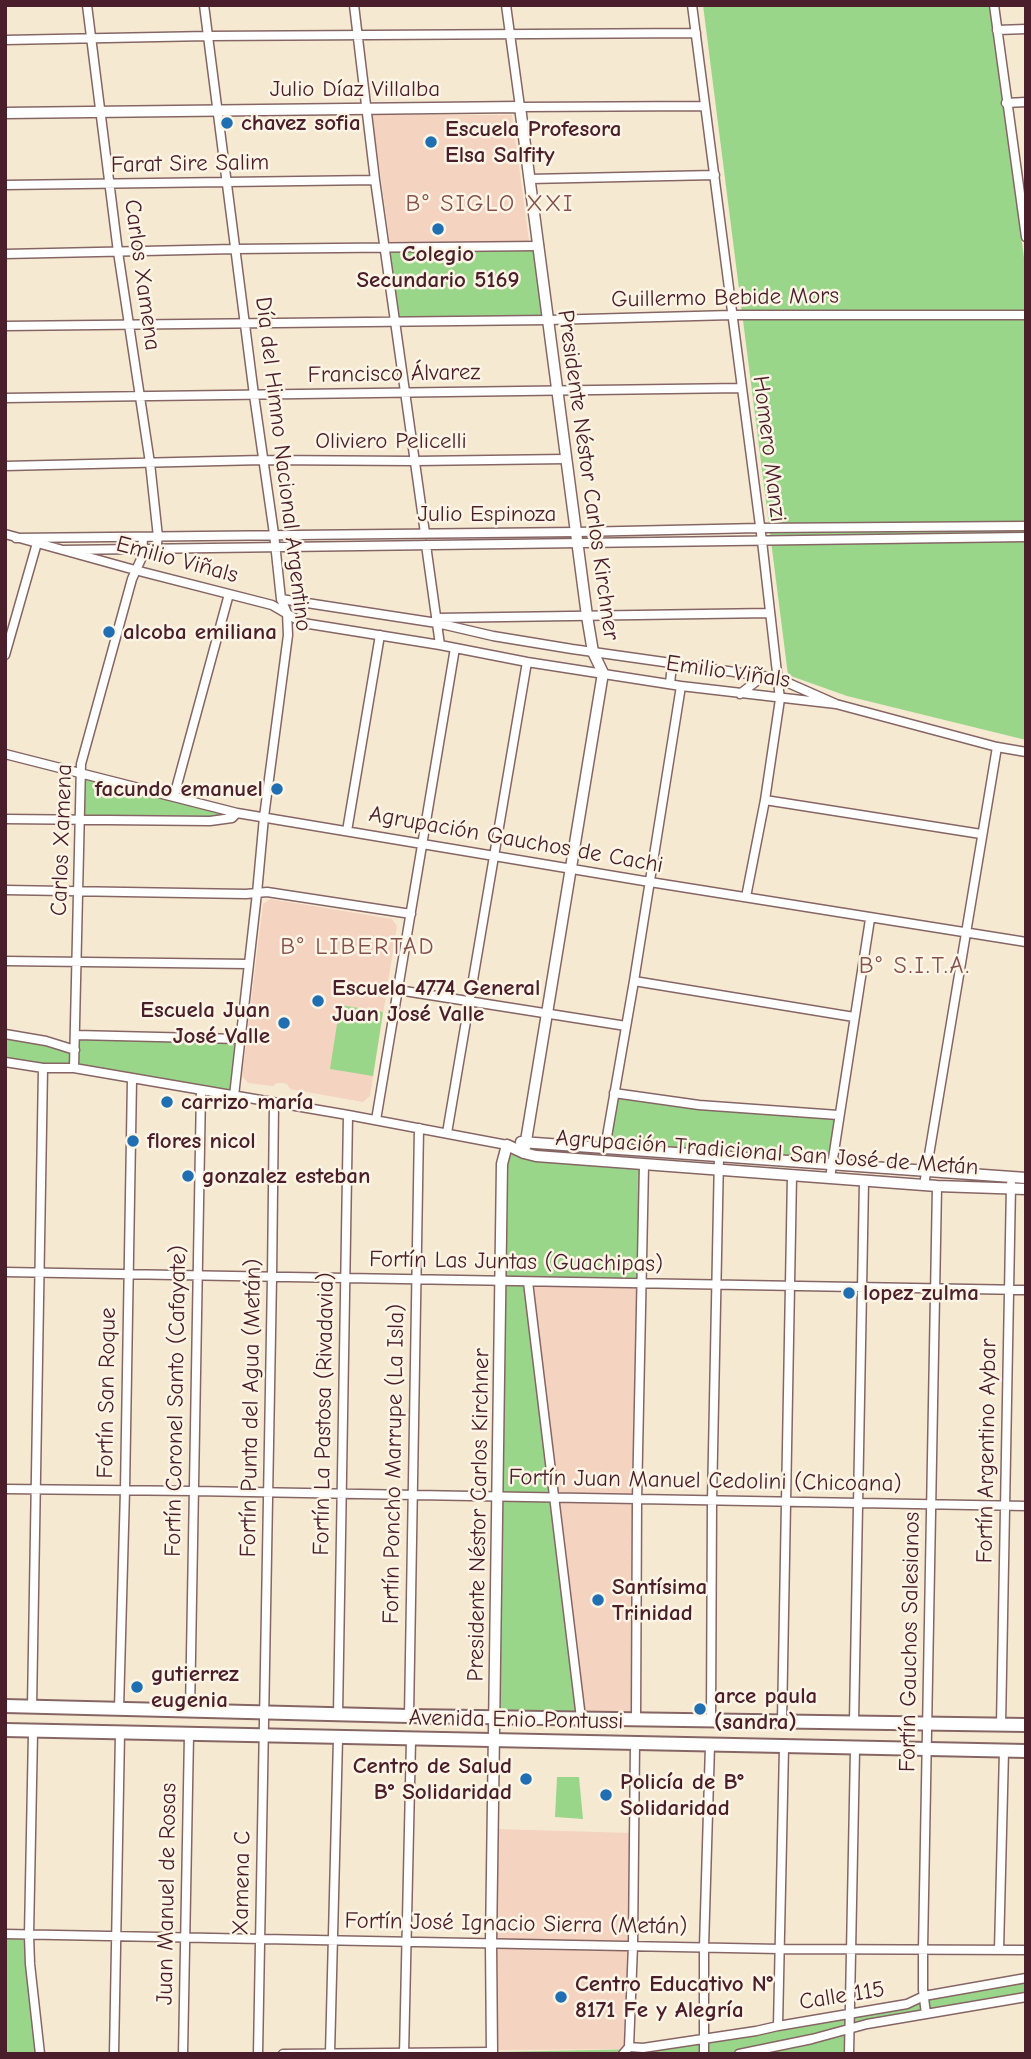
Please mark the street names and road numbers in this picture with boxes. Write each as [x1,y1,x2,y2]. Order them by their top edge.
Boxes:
street label: Julio Díaz Villalba [270,75,440,103]
street label: Farat Sire Salim [111,149,269,179]
street label: Carlos Xamena [118,198,166,352]
street label: Guillermo Bebide Mors [611,282,839,314]
street label: Día del Himno Nacional Argentino [249,295,317,633]
street label: Presidente Néstor Carlos Kirchner [551,308,625,642]
street label: Francisco Álvarez [307,359,481,389]
street label: Homero Manzi [746,374,792,524]
street label: Oliviero Pelicelli [315,427,467,455]
street label: Julio Espinoza [418,500,556,528]
street label: Emilio Viñals [113,530,241,590]
street label: Emilio Viñals [664,650,792,694]
street label: Carlos Xamena [46,763,78,917]
street label: Agrupación Gauchos de Cachi [367,801,665,879]
street label: Agrupación Tradicional San José de Metán [555,1124,979,1182]
street label: Fortín Coronel Santo (Cafayate) [159,1245,193,1557]
street label: Fortín Las Juntas (Guachipas) [369,1246,663,1278]
street label: Fortín Punta del Agua (Metán) [235,1258,267,1558]
street label: Fortín La Pastosa (Rivadavia) [308,1272,340,1556]
street label: Fortín Poncho Marrupe (La Isla) [377,1304,411,1624]
street label: Fortín San Roque [92,1307,122,1479]
street label: Fortín Argentino Aybar [971,1338,1003,1564]
street label: Presidente Néstor Carlos Kirchner [462,1348,496,1682]
street label: Fortín Juan Manuel Cedolini (Chicoana) [508,1464,902,1498]
street label: Fortín Gauchos Salesianos [894,1512,926,1772]
street label: Avenida Enio Pontussi [408,1704,624,1736]
street label: Juan Manuel de Rosas [151,1783,183,2005]
street label: Xamena C [227,1830,257,1936]
street label: Fortín José Ignacio Sierra (Metán) [344,1907,688,1941]
street label: Calle 115 [797,1976,887,2016]

